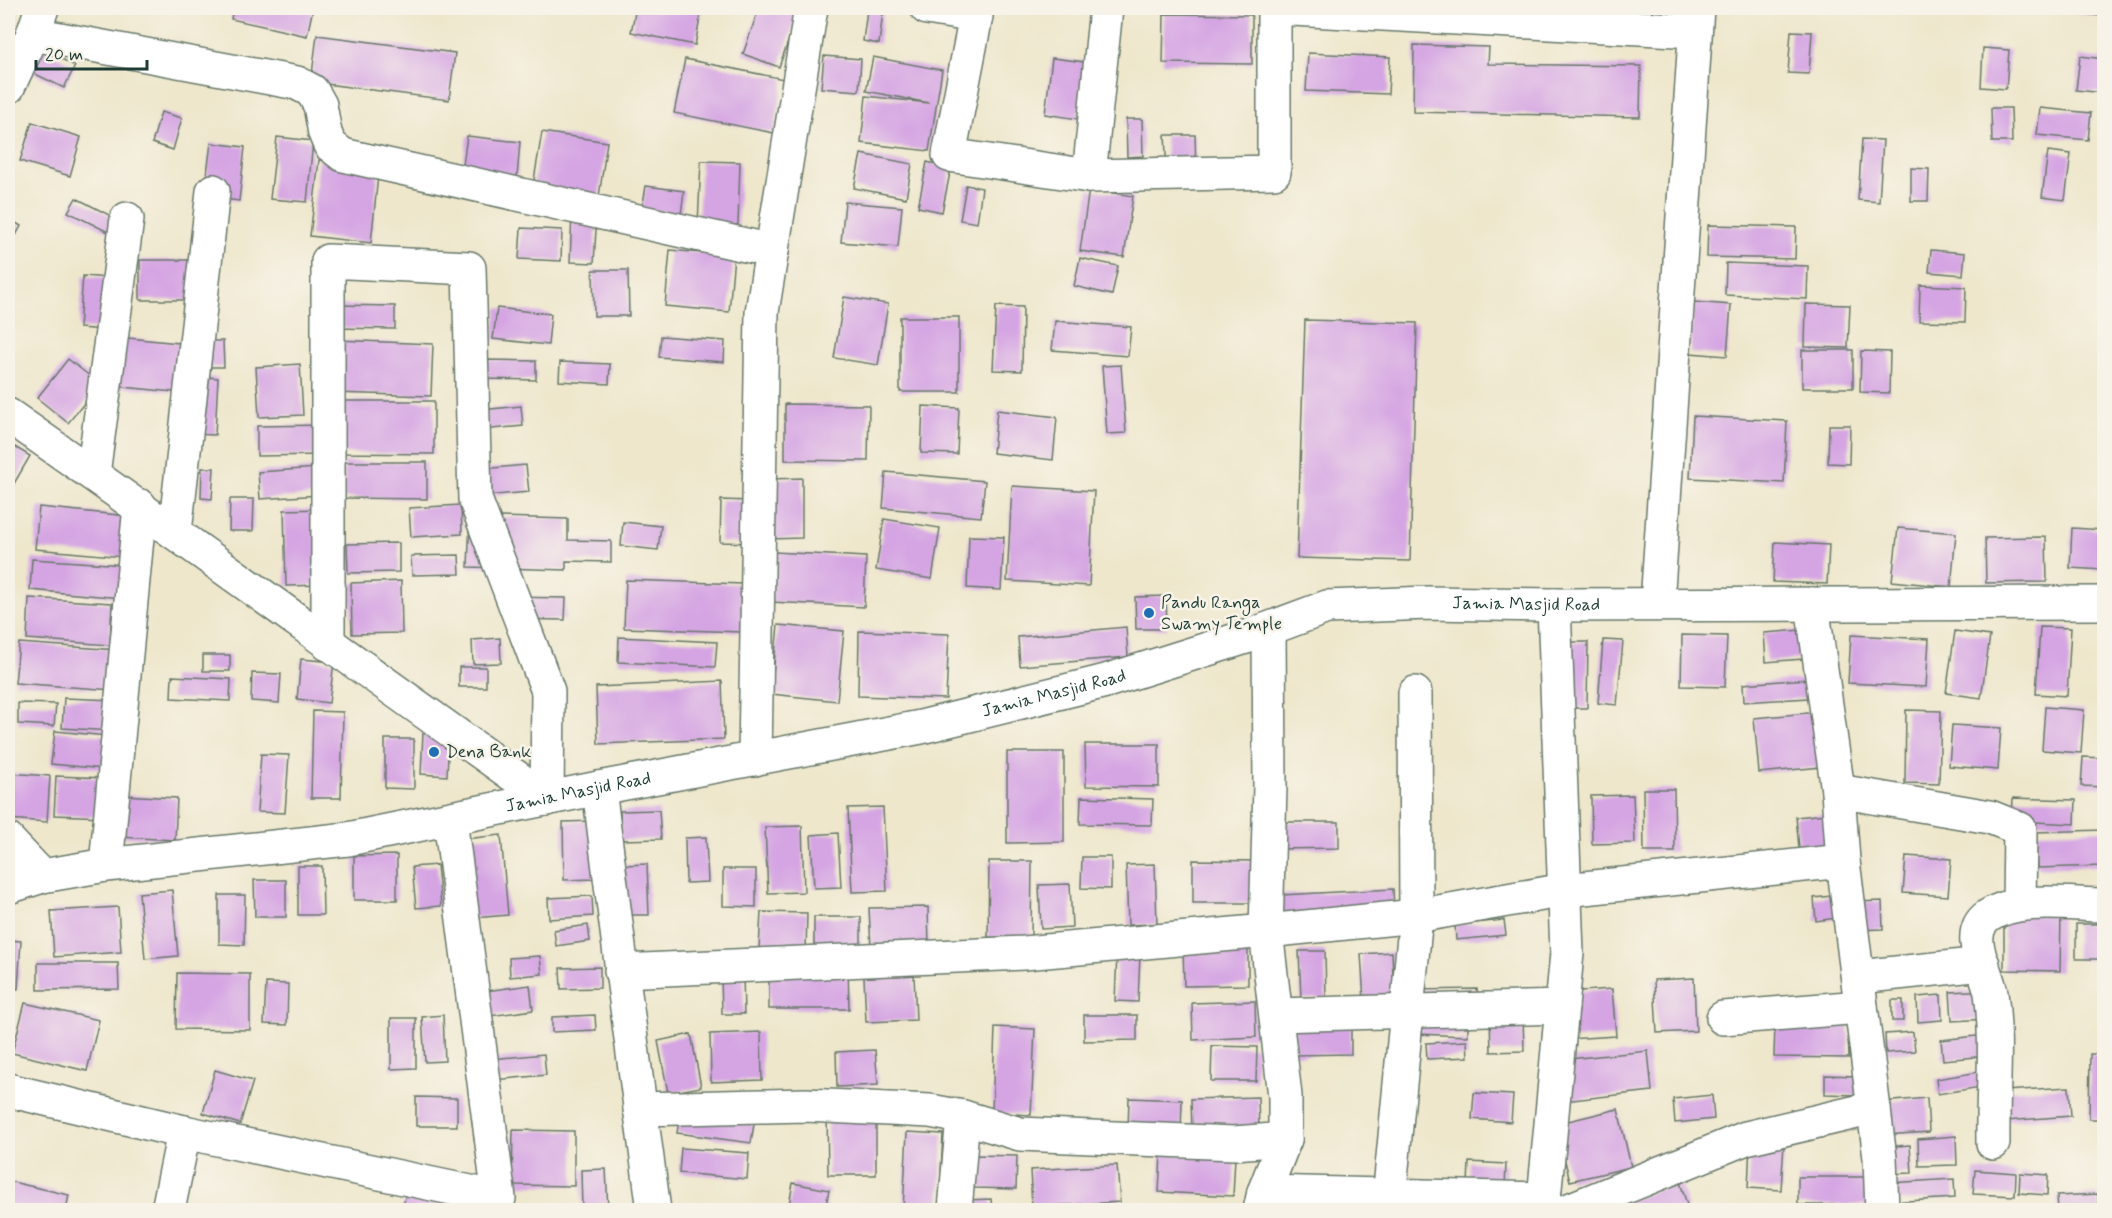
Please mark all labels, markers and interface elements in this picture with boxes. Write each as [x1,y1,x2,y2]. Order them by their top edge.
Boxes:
scale bar [36,33,147,71]
text: 20 m [45,43,83,67]
place label: Pandu Ranga Swamy Temple [1161,591,1282,636]
street label: Jamia Masjid Road [1452,591,1600,617]
marker: Pandu Ranga Swamy Temple [1142,606,1156,620]
street label: Jamia Masjid Road [979,663,1129,723]
place label: Dena Bank [446,740,531,764]
marker: Dena Bank [427,745,441,759]
street label: Jamia Masjid Road [503,766,653,819]

